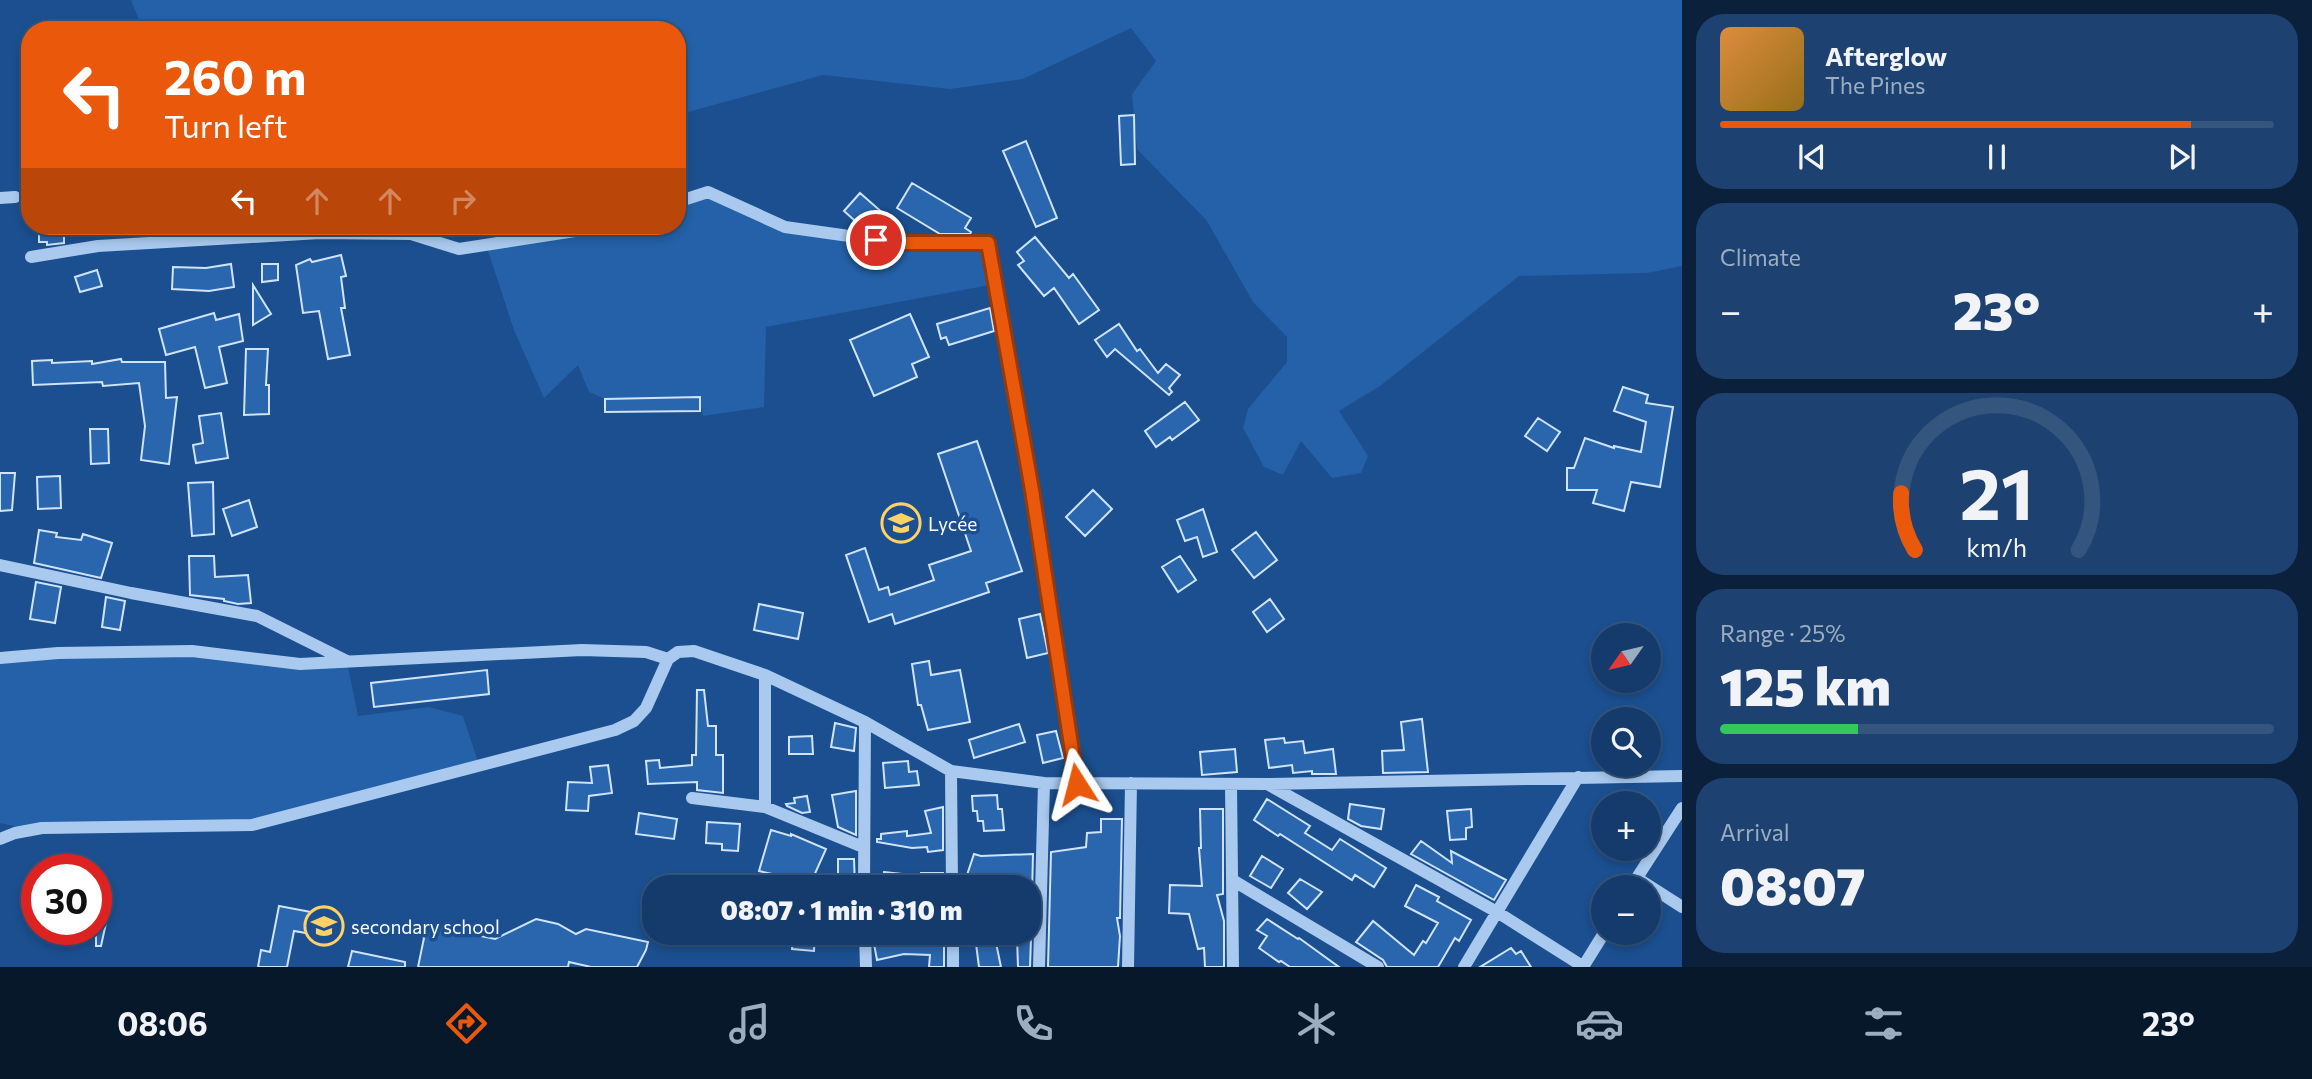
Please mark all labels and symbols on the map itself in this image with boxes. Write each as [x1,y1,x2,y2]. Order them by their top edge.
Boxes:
pin [846,210,906,270]
school or university icon: Lycée [880,502,922,544]
place label: Lycée [928,512,977,535]
north arrow [1591,623,1661,693]
position arrow [1040,747,1114,821]
speed limit sign: 30 [21,854,112,945]
school or university icon: secondary school [303,905,345,947]
place label: secondary school [351,915,500,938]

